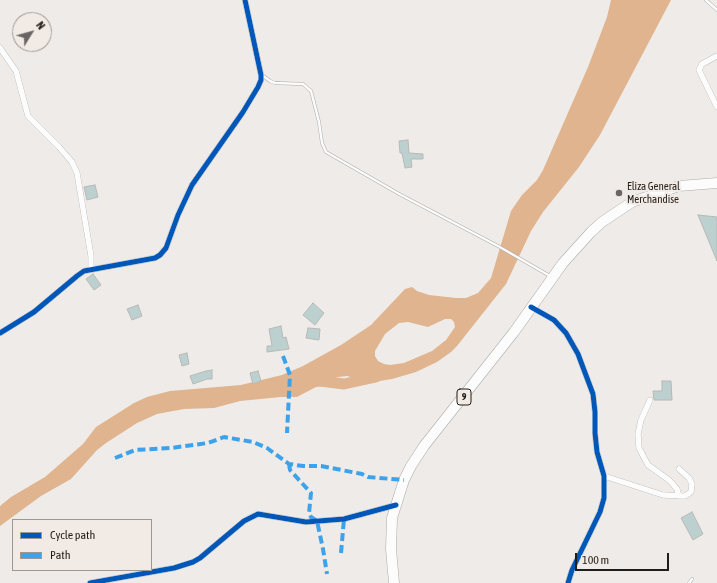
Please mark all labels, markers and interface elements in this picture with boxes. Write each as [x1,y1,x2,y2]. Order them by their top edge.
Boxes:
north arrow [12,12,52,52]
text: N [34,19,48,32]
place label: Eliza General Merchandise [627,180,680,206]
marker: Eliza General Merchandise [614,188,624,198]
road number: 9 [457,389,471,405]
legend [12,519,152,571]
text: Cycle path [50,528,95,542]
scale bar [577,545,671,571]
text: Path [50,548,71,562]
text: 100 m [582,553,609,567]

